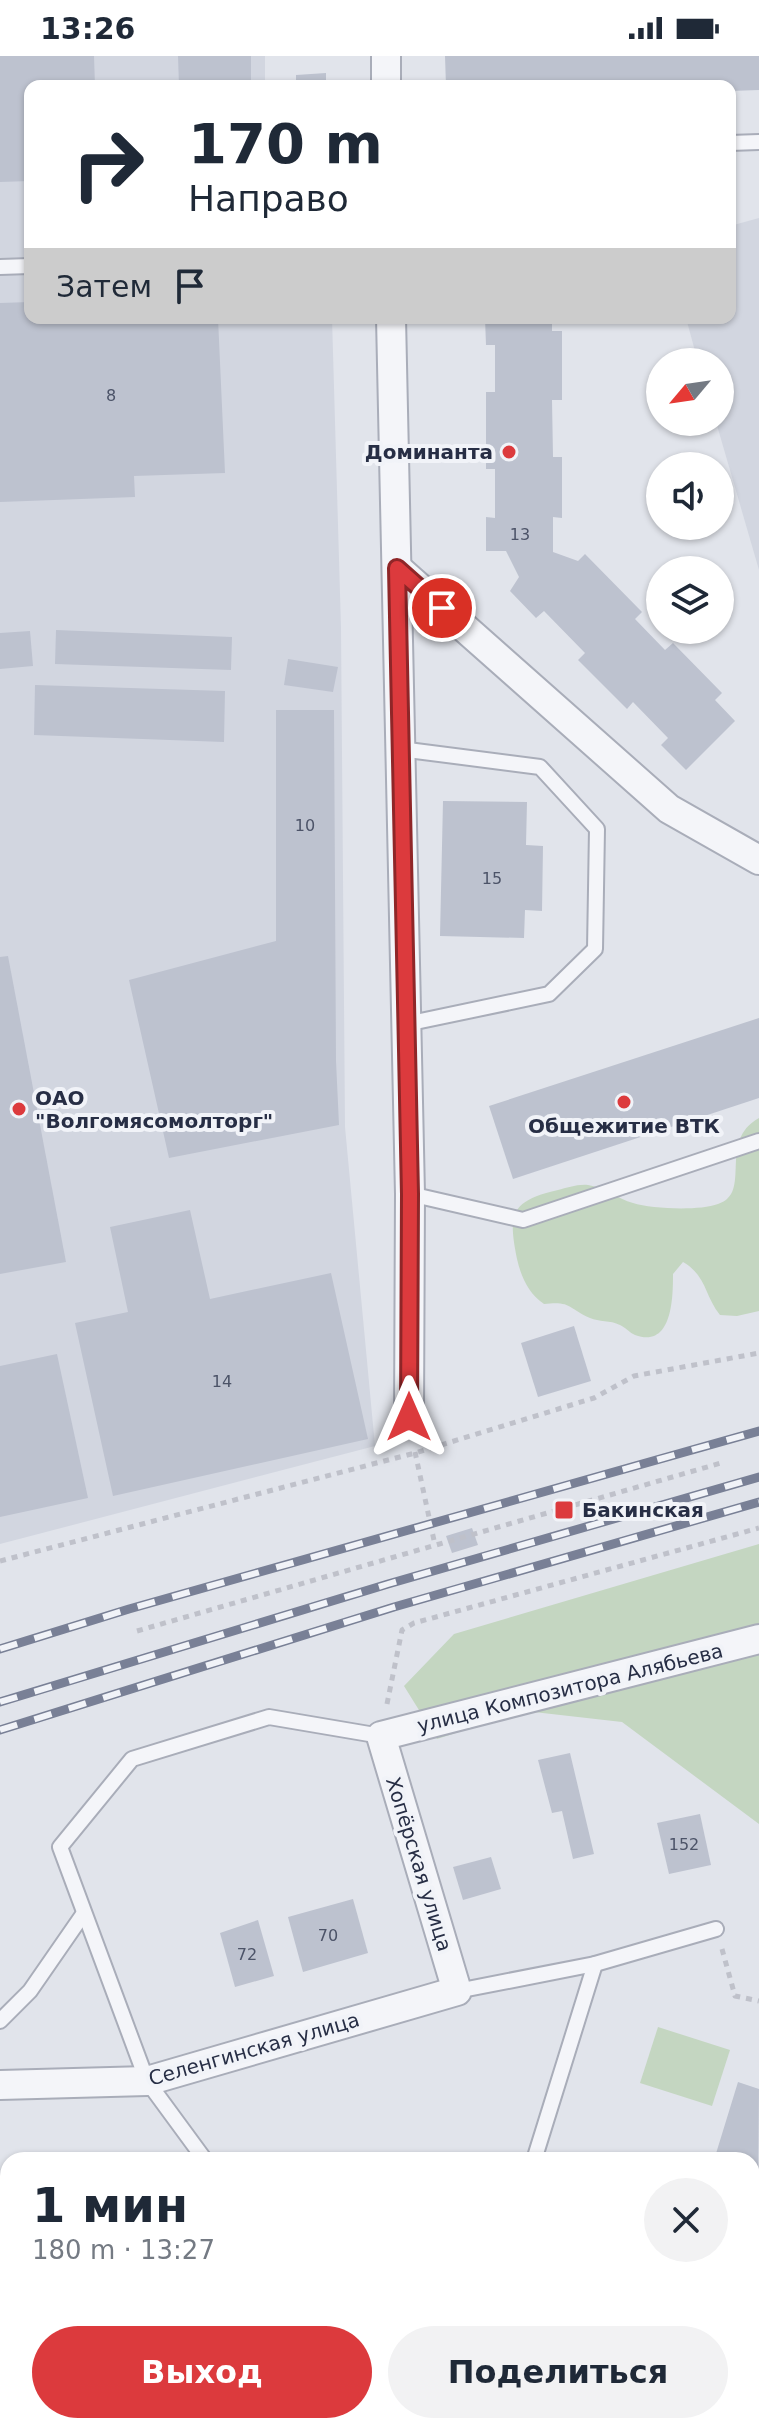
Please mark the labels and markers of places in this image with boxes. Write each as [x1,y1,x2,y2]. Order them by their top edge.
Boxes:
place label: Доминанта [365,440,493,464]
marker: Доминанта [500,443,518,461]
pin [408,574,476,642]
place label: ОАО "Волгомясомолторг" [35,1086,273,1133]
marker: Общежитие ВТК [615,1093,633,1111]
marker: ОАО "Волгомясомолторг" [10,1100,28,1118]
place label: Общежитие ВТК [528,1114,721,1138]
place label: Бакинская [582,1498,704,1522]
marker: Бакинская [553,1499,575,1521]

